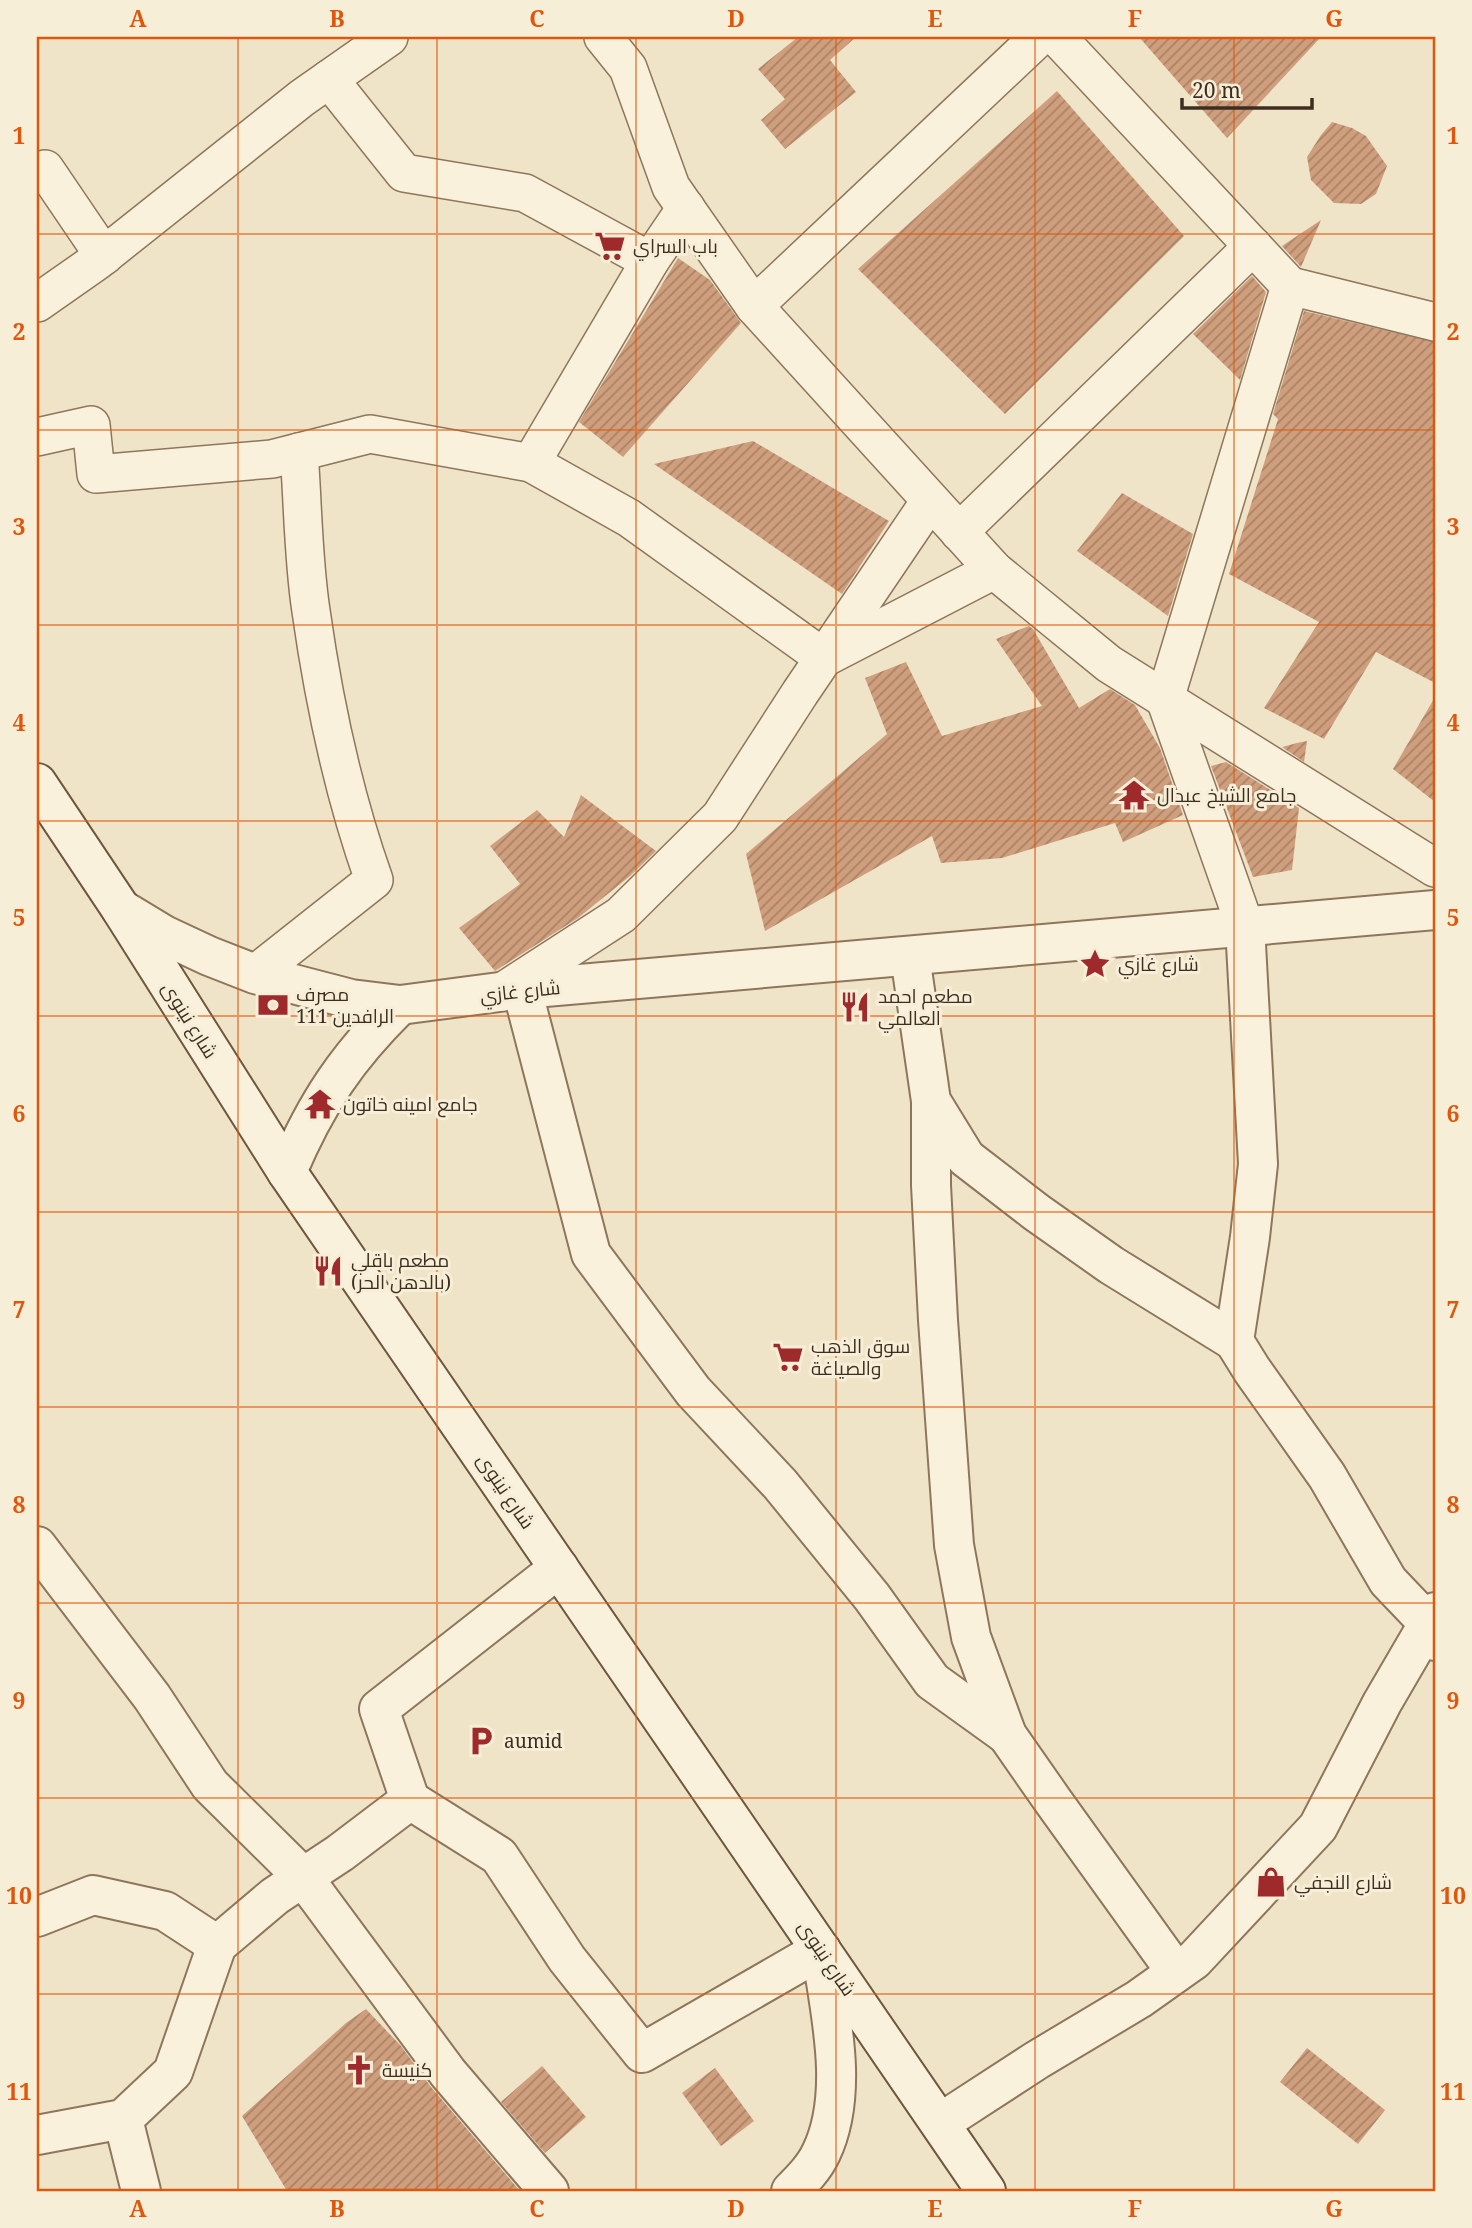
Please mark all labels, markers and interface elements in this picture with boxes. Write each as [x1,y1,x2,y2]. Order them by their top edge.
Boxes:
text: A [129,2,147,34]
text: B [329,2,345,34]
text: C [529,2,545,34]
text: D [727,2,745,34]
text: E [927,2,943,34]
text: F [1128,2,1142,34]
text: G [1325,2,1343,34]
scale bar [1182,66,1311,110]
text: 20 m [1192,76,1241,104]
text: 1 [13,119,26,151]
text: 1 [1447,119,1460,151]
supermarket icon: باب السراي [593,229,627,263]
place label: باب السراي [633,233,718,261]
text: 2 [13,315,26,347]
text: 2 [1447,315,1460,347]
text: 3 [13,510,26,542]
text: 3 [1447,510,1460,542]
text: 4 [13,706,26,738]
text: 4 [1447,706,1460,738]
temple icon: جامع الشيخ عبدال [1117,778,1151,812]
place label: جامع الشيخ عبدال [1157,782,1296,809]
text: 5 [13,901,26,933]
text: 5 [1447,901,1460,933]
place icon: شارع غازي [1078,947,1112,981]
place label: شارع غازي [1118,951,1199,979]
street label: شارع غازي [479,974,562,1010]
street label: شارع نينوى [155,977,224,1064]
place label: مصرف الرافدين 111 [296,981,394,1029]
place label: مطعم احمد العالمي [878,983,973,1033]
bank icon: مصرف الرافدين 111 [256,988,290,1022]
restaurant icon: مطعم احمد العالمي [838,990,872,1024]
temple icon: جامع امينه خاتون [303,1087,337,1121]
place label: جامع امينه خاتون [343,1091,478,1118]
text: 6 [13,1097,26,1129]
text: 6 [1447,1097,1460,1129]
place label: مطعم باقلي (بالدهن الحر) [351,1247,451,1295]
restaurant icon: مطعم باقلي (بالدهن الحر) [311,1254,345,1288]
text: 7 [13,1293,26,1325]
text: 7 [1447,1293,1460,1325]
place label: سوق الذهب والصياغة [811,1333,910,1381]
supermarket icon: سوق الذهب والصياغة [771,1340,805,1374]
street label: شارع نينوى [470,1448,541,1534]
text: 8 [13,1488,26,1520]
text: 8 [1447,1488,1460,1520]
text: 9 [13,1684,26,1716]
text: 9 [1447,1684,1460,1716]
parking icon: aumid [464,1724,498,1758]
place label: aumid [504,1728,563,1754]
shop icon: شارع النجفي [1254,1865,1288,1899]
place label: شارع النجفي [1294,1869,1392,1897]
text: 10 [6,1879,32,1911]
text: 10 [1440,1879,1466,1911]
street label: شارع نينوى [791,1915,862,2001]
church icon: كنيسة [342,2053,376,2087]
place label: كنيسة [382,2057,432,2083]
text: 11 [6,2075,32,2107]
text: 11 [1440,2075,1466,2107]
text: A [129,2192,147,2224]
text: B [329,2192,345,2224]
text: C [529,2192,545,2224]
text: D [727,2192,745,2224]
text: E [927,2192,943,2224]
text: F [1128,2192,1142,2224]
text: G [1325,2192,1343,2224]

